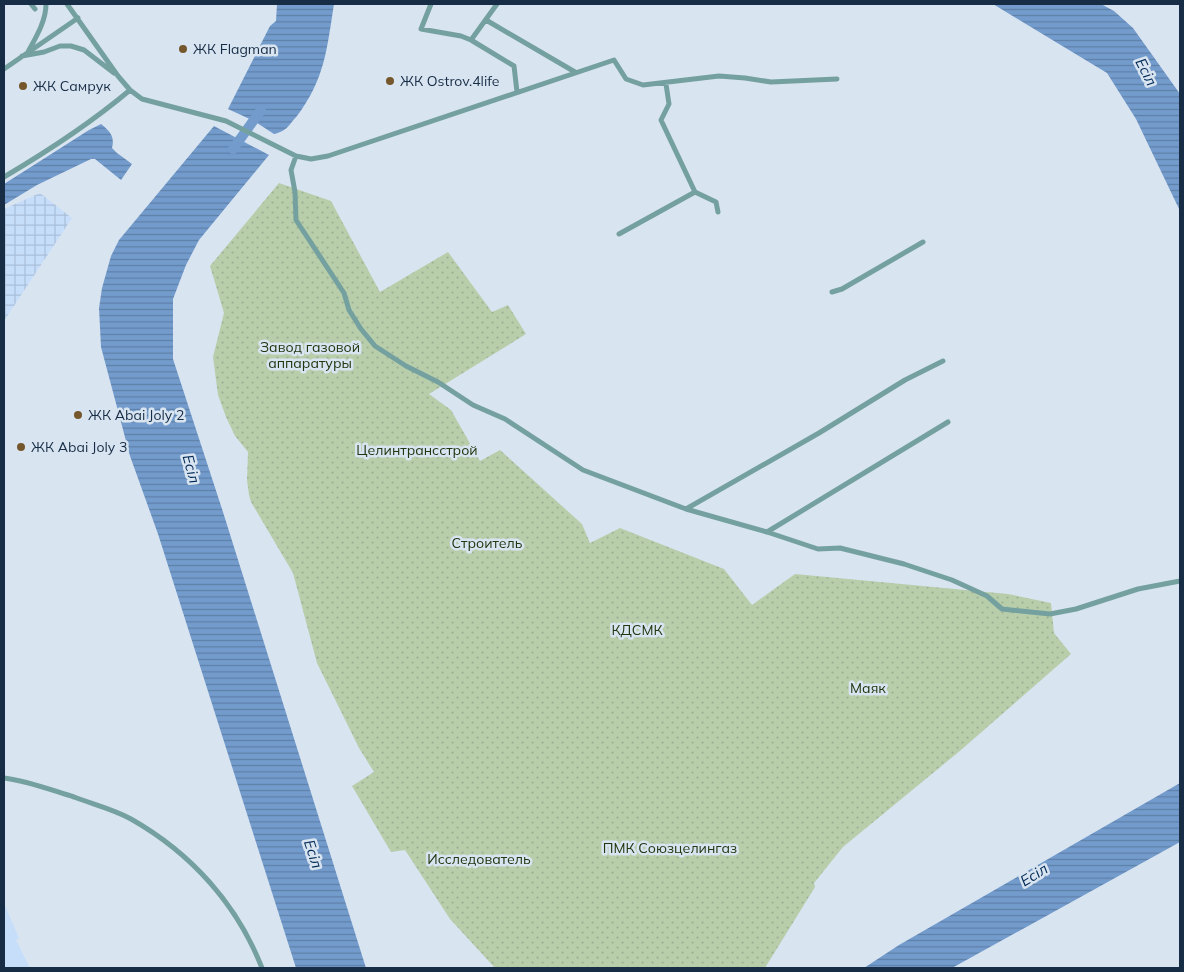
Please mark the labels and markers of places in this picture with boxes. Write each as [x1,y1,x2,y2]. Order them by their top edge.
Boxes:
place label: ЖК Flagman [193,40,277,58]
marker: ЖК Flagman [177,43,189,55]
place label: ЖК Ostrov.4life [400,72,499,90]
marker: ЖК Ostrov.4life [384,75,396,87]
place label: ЖК Самрук [33,77,111,95]
marker: ЖК Самрук [17,80,29,92]
place label: ЖК Abai Joly 2 [88,406,184,424]
marker: ЖК Abai Joly 2 [72,409,84,421]
place label: ЖК Abai Joly 3 [31,438,127,456]
marker: ЖК Abai Joly 3 [15,441,27,453]

